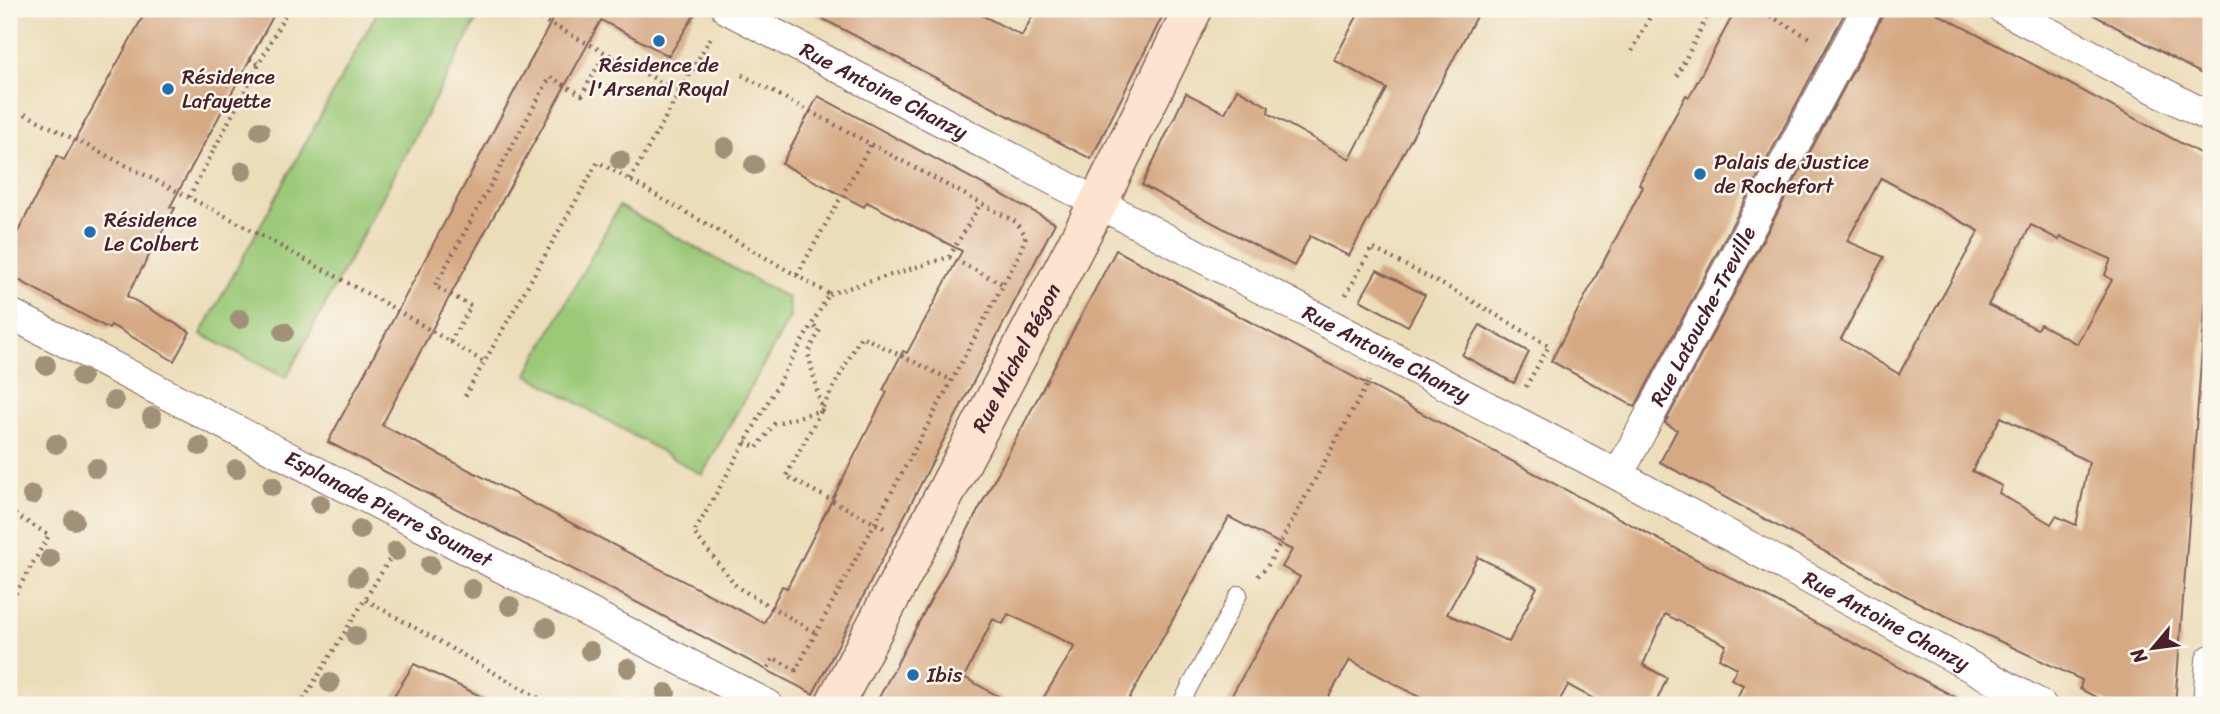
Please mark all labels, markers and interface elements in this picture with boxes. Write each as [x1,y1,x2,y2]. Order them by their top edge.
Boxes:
street label: Rue Antoine Chanzy [793,31,975,151]
marker: Résidence de l'Arsenal Royal [651,33,667,49]
place label: Résidence de l'Arsenal Royal [589,46,730,108]
place label: Résidence Lafayette [182,58,275,120]
marker: Résidence Lafayette [160,81,176,97]
place label: Palais de Justice de Rochefort [1714,143,1869,205]
marker: Palais de Justice de Rochefort [1692,166,1708,182]
place label: Résidence Le Colbert [104,201,199,263]
street label: Rue Latouche-Treville [1639,219,1767,413]
marker: Résidence Le Colbert [82,224,98,240]
street label: Rue Michel Bégon [961,276,1072,440]
street label: Rue Antoine Chanzy [1295,294,1477,414]
street label: Esplanade Pierre Soumet [278,439,500,579]
street label: Rue Antoine Chanzy [1796,560,1977,682]
north arrow [2118,612,2188,682]
text: N [2121,642,2157,671]
place label: Ibis [926,656,963,694]
marker: Ibis [905,667,921,683]

